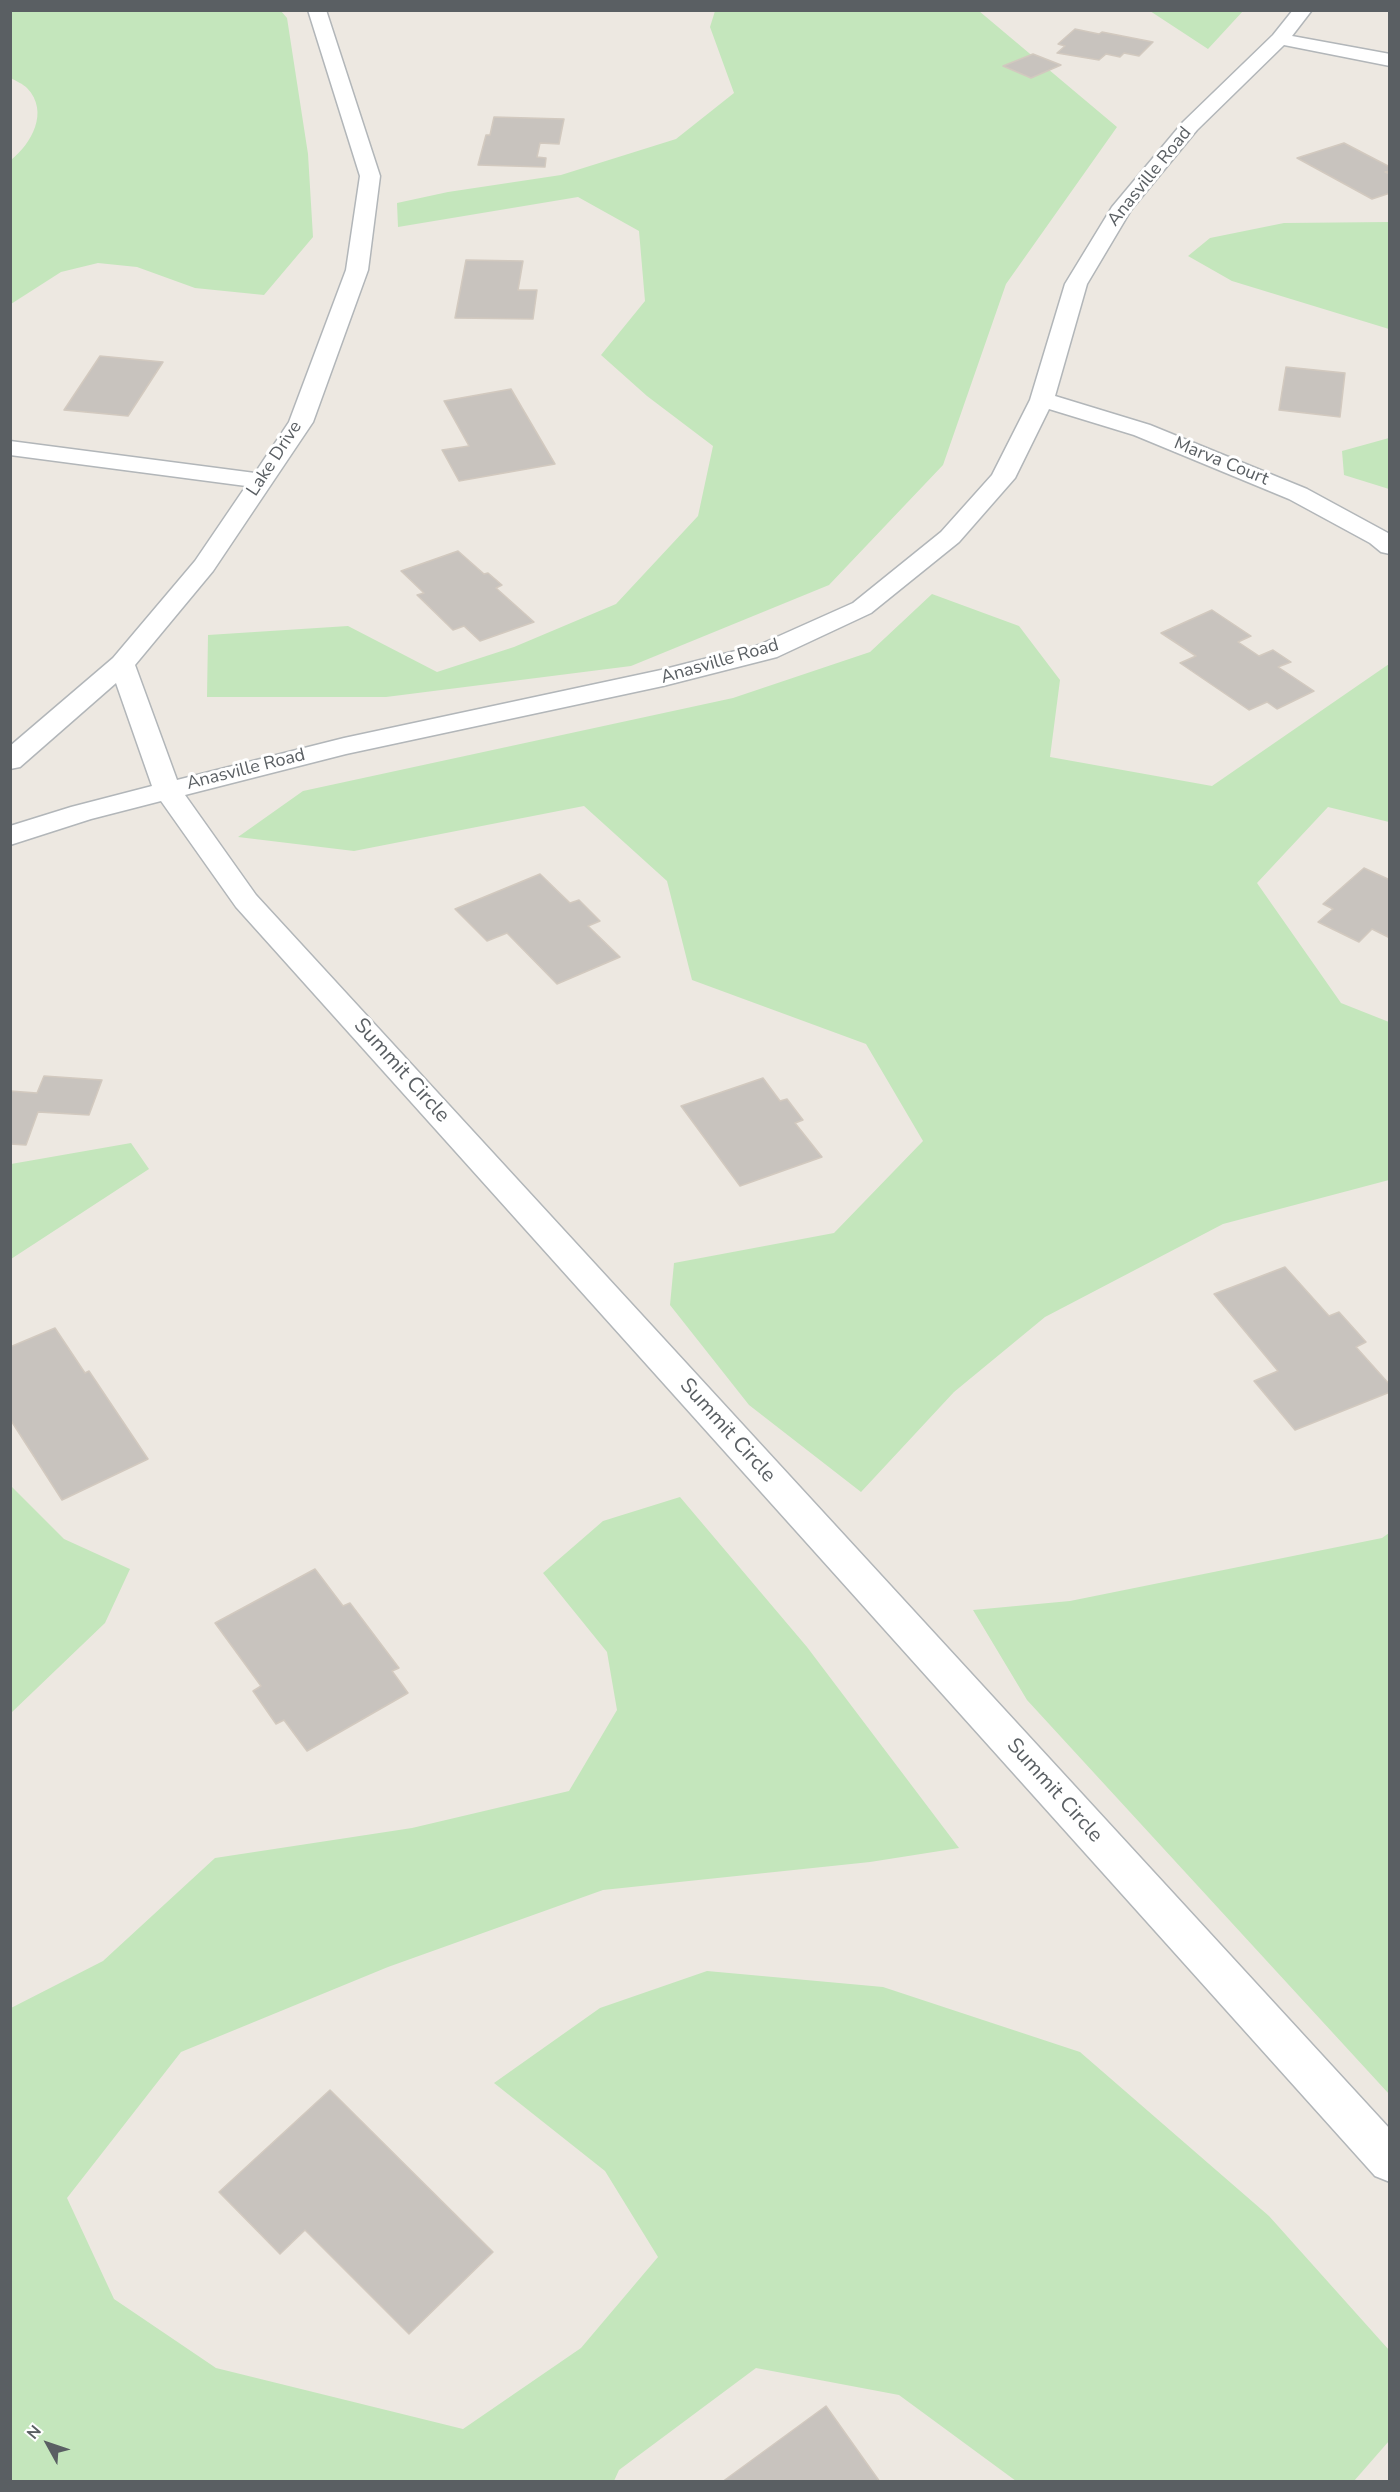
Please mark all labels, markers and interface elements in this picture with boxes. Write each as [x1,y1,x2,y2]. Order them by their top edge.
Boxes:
street label: Anasville Road [1103,123,1197,231]
street label: Lake Drive [243,417,307,501]
street label: Marva Court [1171,433,1271,491]
street label: Anasville Road [659,635,781,689]
street label: Anasville Road [184,745,308,795]
street label: Summit Circle [348,1014,454,1128]
street label: Summit Circle [674,1374,780,1488]
street label: Summit Circle [1001,1734,1107,1848]
north arrow [18,2414,78,2474]
text: N [22,2421,46,2444]

